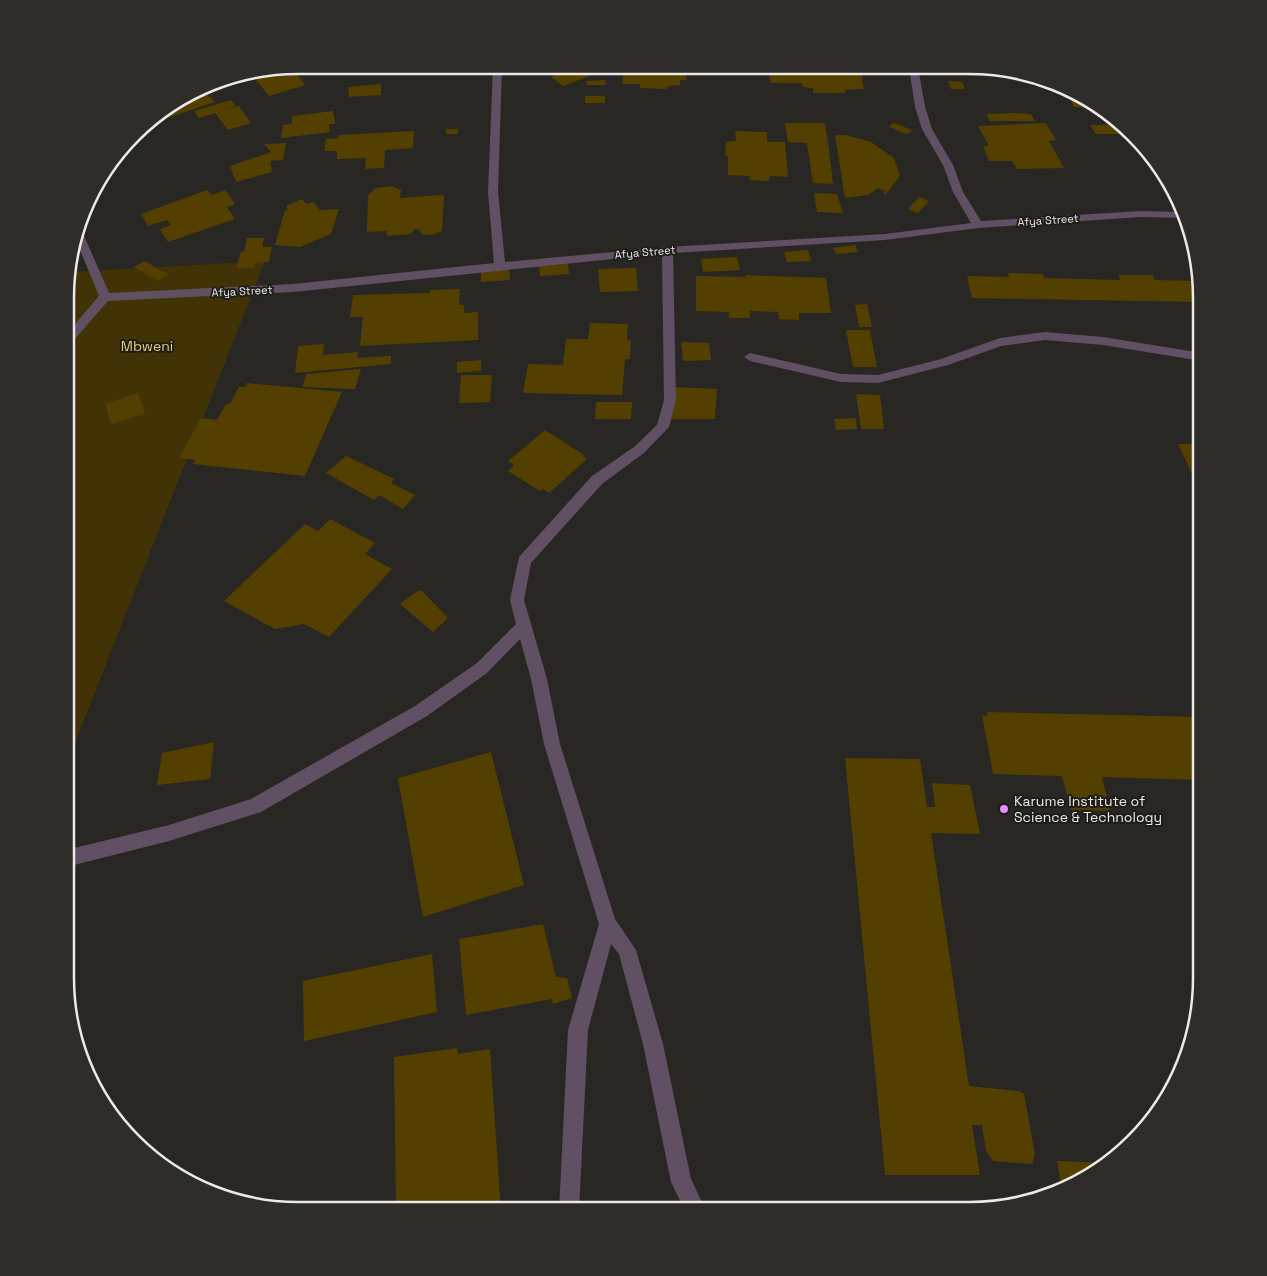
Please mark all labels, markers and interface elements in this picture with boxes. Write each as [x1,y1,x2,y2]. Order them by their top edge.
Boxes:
street label: Afya Street [1017,211,1079,229]
street label: Afya Street [614,242,676,262]
street label: Afya Street [211,282,273,300]
park label: Mbweni [121,337,173,355]
place label: Karume Institute of Science & Technology [1014,792,1162,826]
marker: Karume Institute of Science & Technology [998,803,1010,815]

